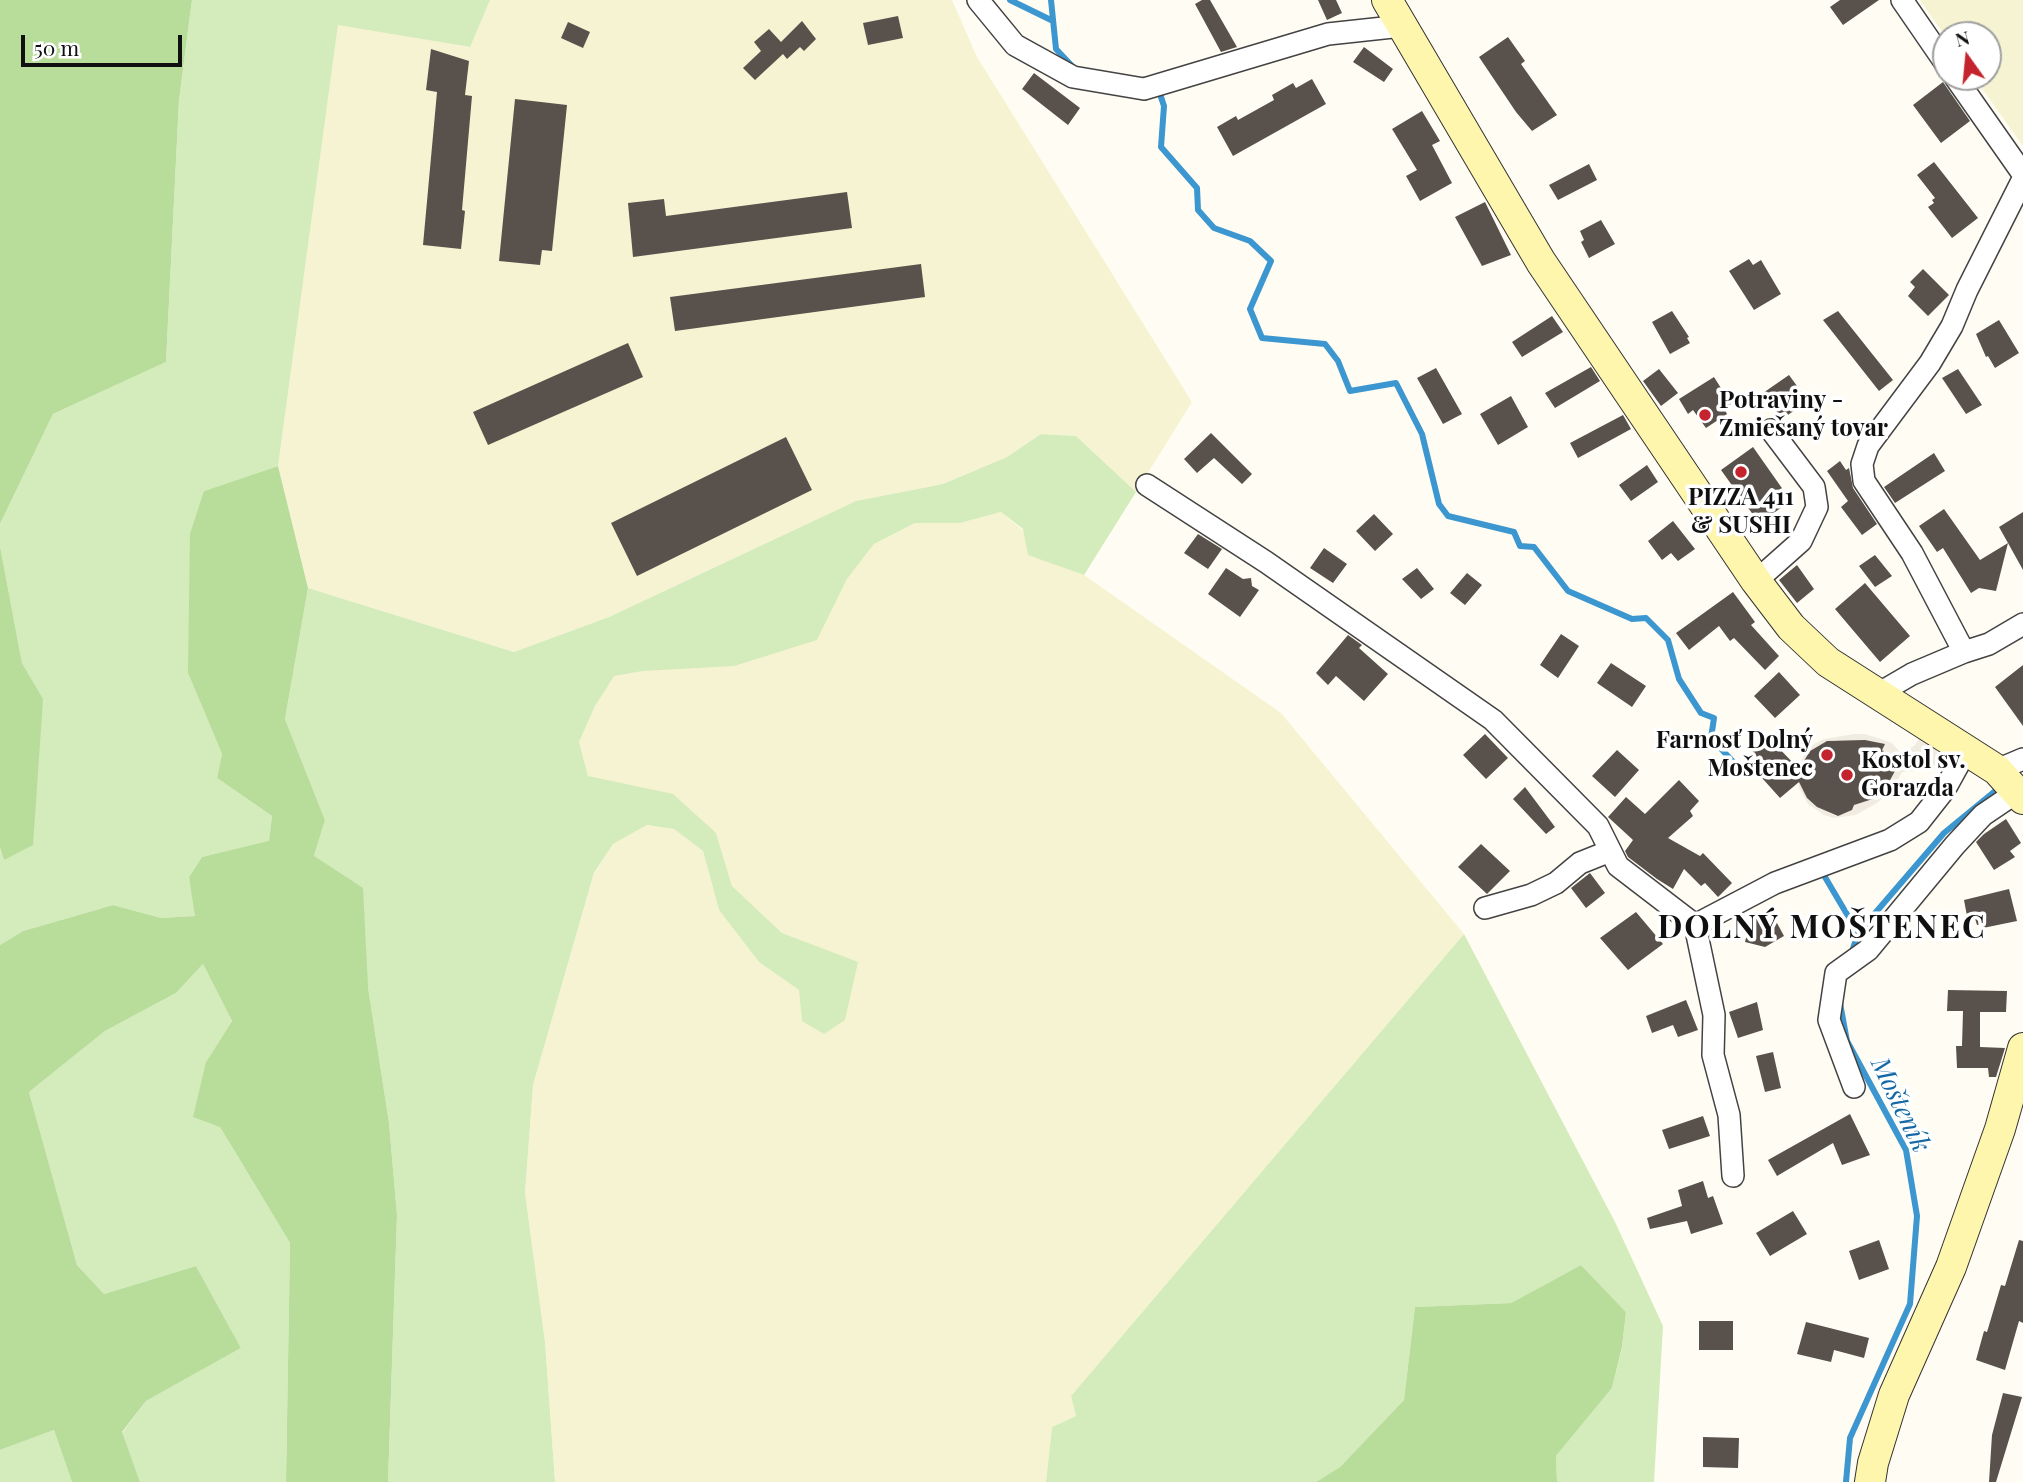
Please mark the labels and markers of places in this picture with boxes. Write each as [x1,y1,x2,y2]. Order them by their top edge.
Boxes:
place label: Potraviny - Zmiešaný tovar [1719,387,1888,443]
marker: Potraviny - Zmiešaný tovar [1697,407,1713,423]
marker: PIZZA 411 & SUSHI [1733,464,1749,480]
place label: PIZZA 411 & SUSHI [1688,484,1794,540]
place label: Farnosť Dolný Moštenec [1656,727,1813,783]
marker: Farnosť Dolný Moštenec [1819,747,1835,763]
place label: Kostol sv. Gorazda [1861,747,1966,803]
marker: Kostol sv. Gorazda [1839,767,1855,783]

